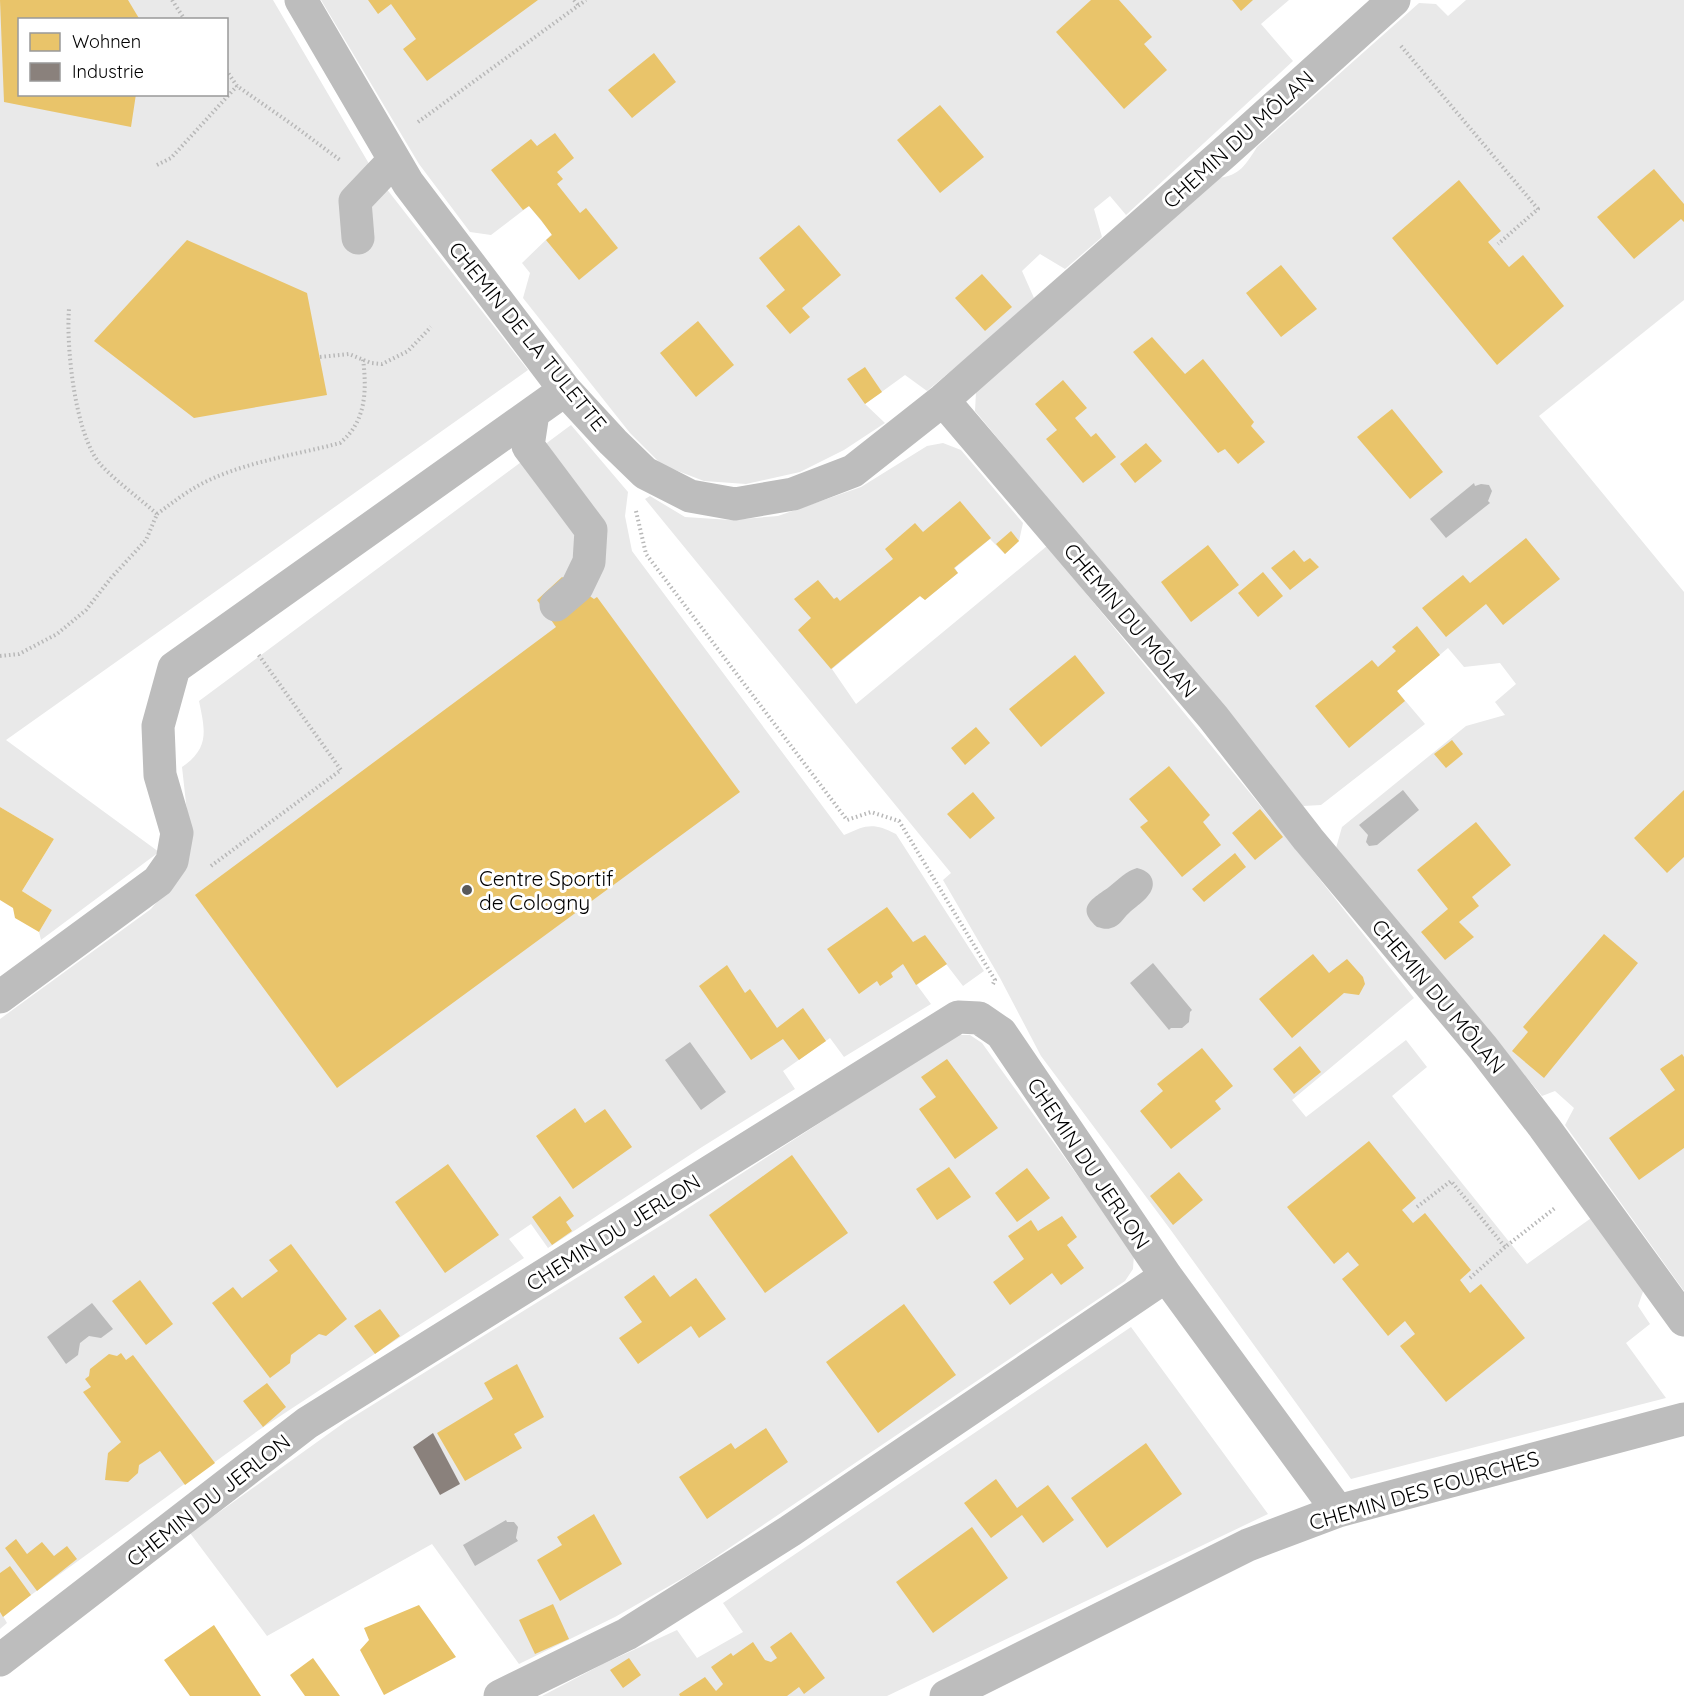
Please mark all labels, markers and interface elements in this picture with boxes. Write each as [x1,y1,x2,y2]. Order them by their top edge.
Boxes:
legend [18,18,228,96]
text: Wohnen [72,30,141,53]
text: Industrie [72,60,144,83]
street label: CHEMIN DU MÔLAN [1157,65,1319,213]
street label: CHEMIN DE LA TULETTE [444,236,612,436]
street label: CHEMIN DU MÔLAN [1059,537,1203,703]
place label: Centre Sportif de Cologny [479,865,614,915]
marker: Centre Sportif de Cologny [460,883,474,897]
street label: CHEMIN DU MÔLAN [1367,913,1511,1079]
street label: CHEMIN DU JERLON [1022,1073,1156,1253]
street label: CHEMIN DU JERLON [521,1168,705,1296]
street label: CHEMIN DU JERLON [121,1428,295,1572]
street label: CHEMIN DES FOURCHES [1306,1445,1542,1535]

